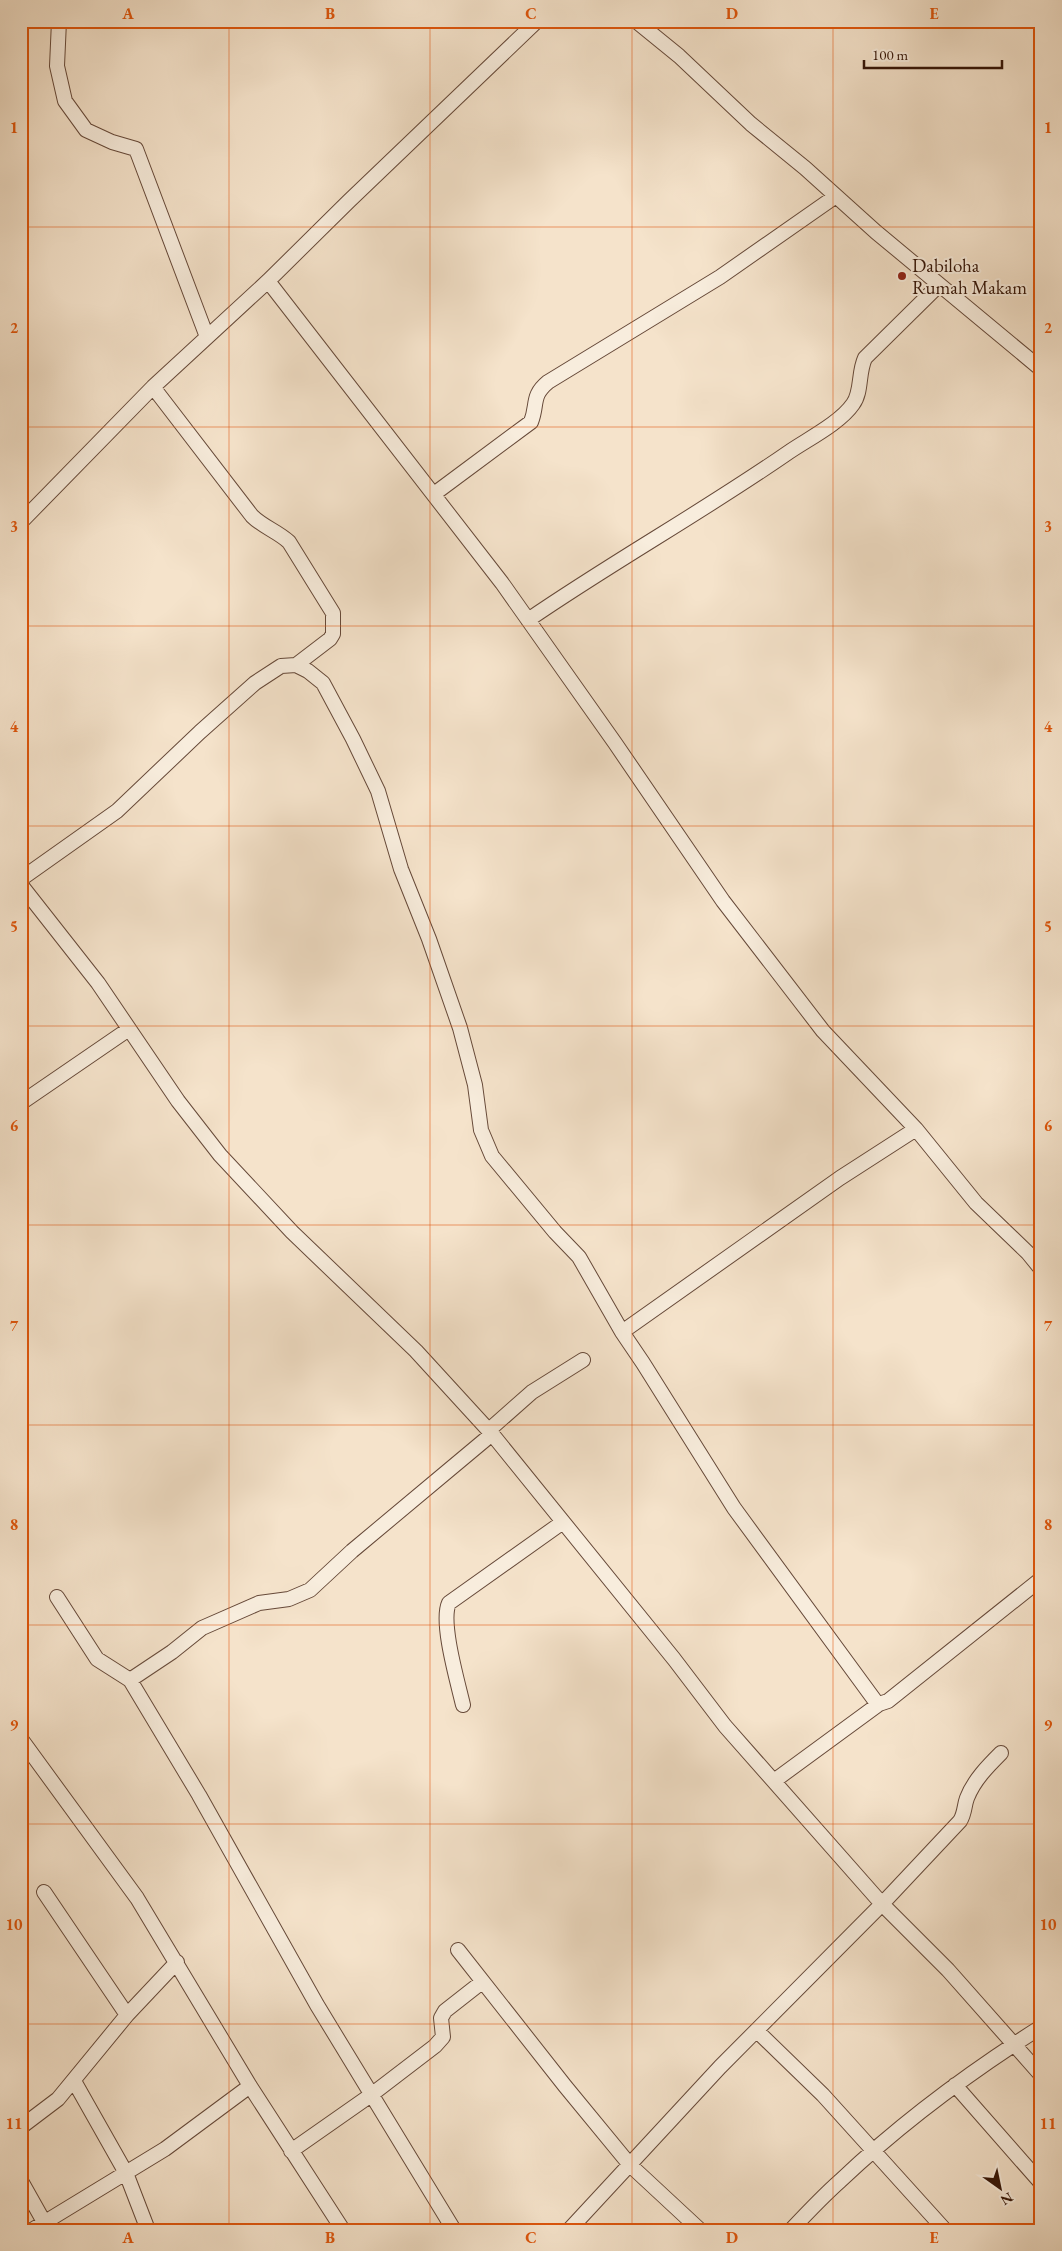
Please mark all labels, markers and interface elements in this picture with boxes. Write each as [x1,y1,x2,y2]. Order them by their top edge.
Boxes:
text: A [121,3,134,24]
text: B [325,3,335,24]
text: C [525,3,537,24]
text: D [726,3,738,24]
text: E [929,3,939,24]
scale bar [864,38,1002,70]
text: 100 m [872,45,909,64]
text: 1 [10,117,18,138]
text: 1 [1044,117,1052,138]
place label: Dabiloha Rumah Makam [912,253,1027,300]
marker: Dabiloha Rumah Makam [896,270,908,282]
text: 2 [10,317,19,338]
text: 2 [1044,317,1053,338]
text: 3 [10,516,18,537]
text: 3 [1044,516,1052,537]
text: 4 [10,716,19,737]
text: 4 [1044,716,1053,737]
text: 5 [10,916,18,937]
text: 5 [1044,916,1052,937]
text: 6 [10,1115,19,1136]
text: 6 [1044,1115,1053,1136]
text: 7 [10,1315,19,1336]
text: 7 [1044,1315,1053,1336]
text: 8 [10,1514,18,1535]
text: 8 [1044,1514,1052,1535]
text: 9 [10,1714,19,1735]
text: 9 [1044,1714,1053,1735]
text: 10 [6,1914,23,1935]
text: 10 [1040,1914,1057,1935]
text: 11 [6,2113,22,2134]
text: 11 [1040,2113,1056,2134]
north arrow [974,2164,1024,2214]
text: N [997,2188,1017,2210]
text: A [121,2227,134,2248]
text: B [325,2227,335,2248]
text: C [525,2227,537,2248]
text: D [726,2227,738,2248]
text: E [929,2227,939,2248]

